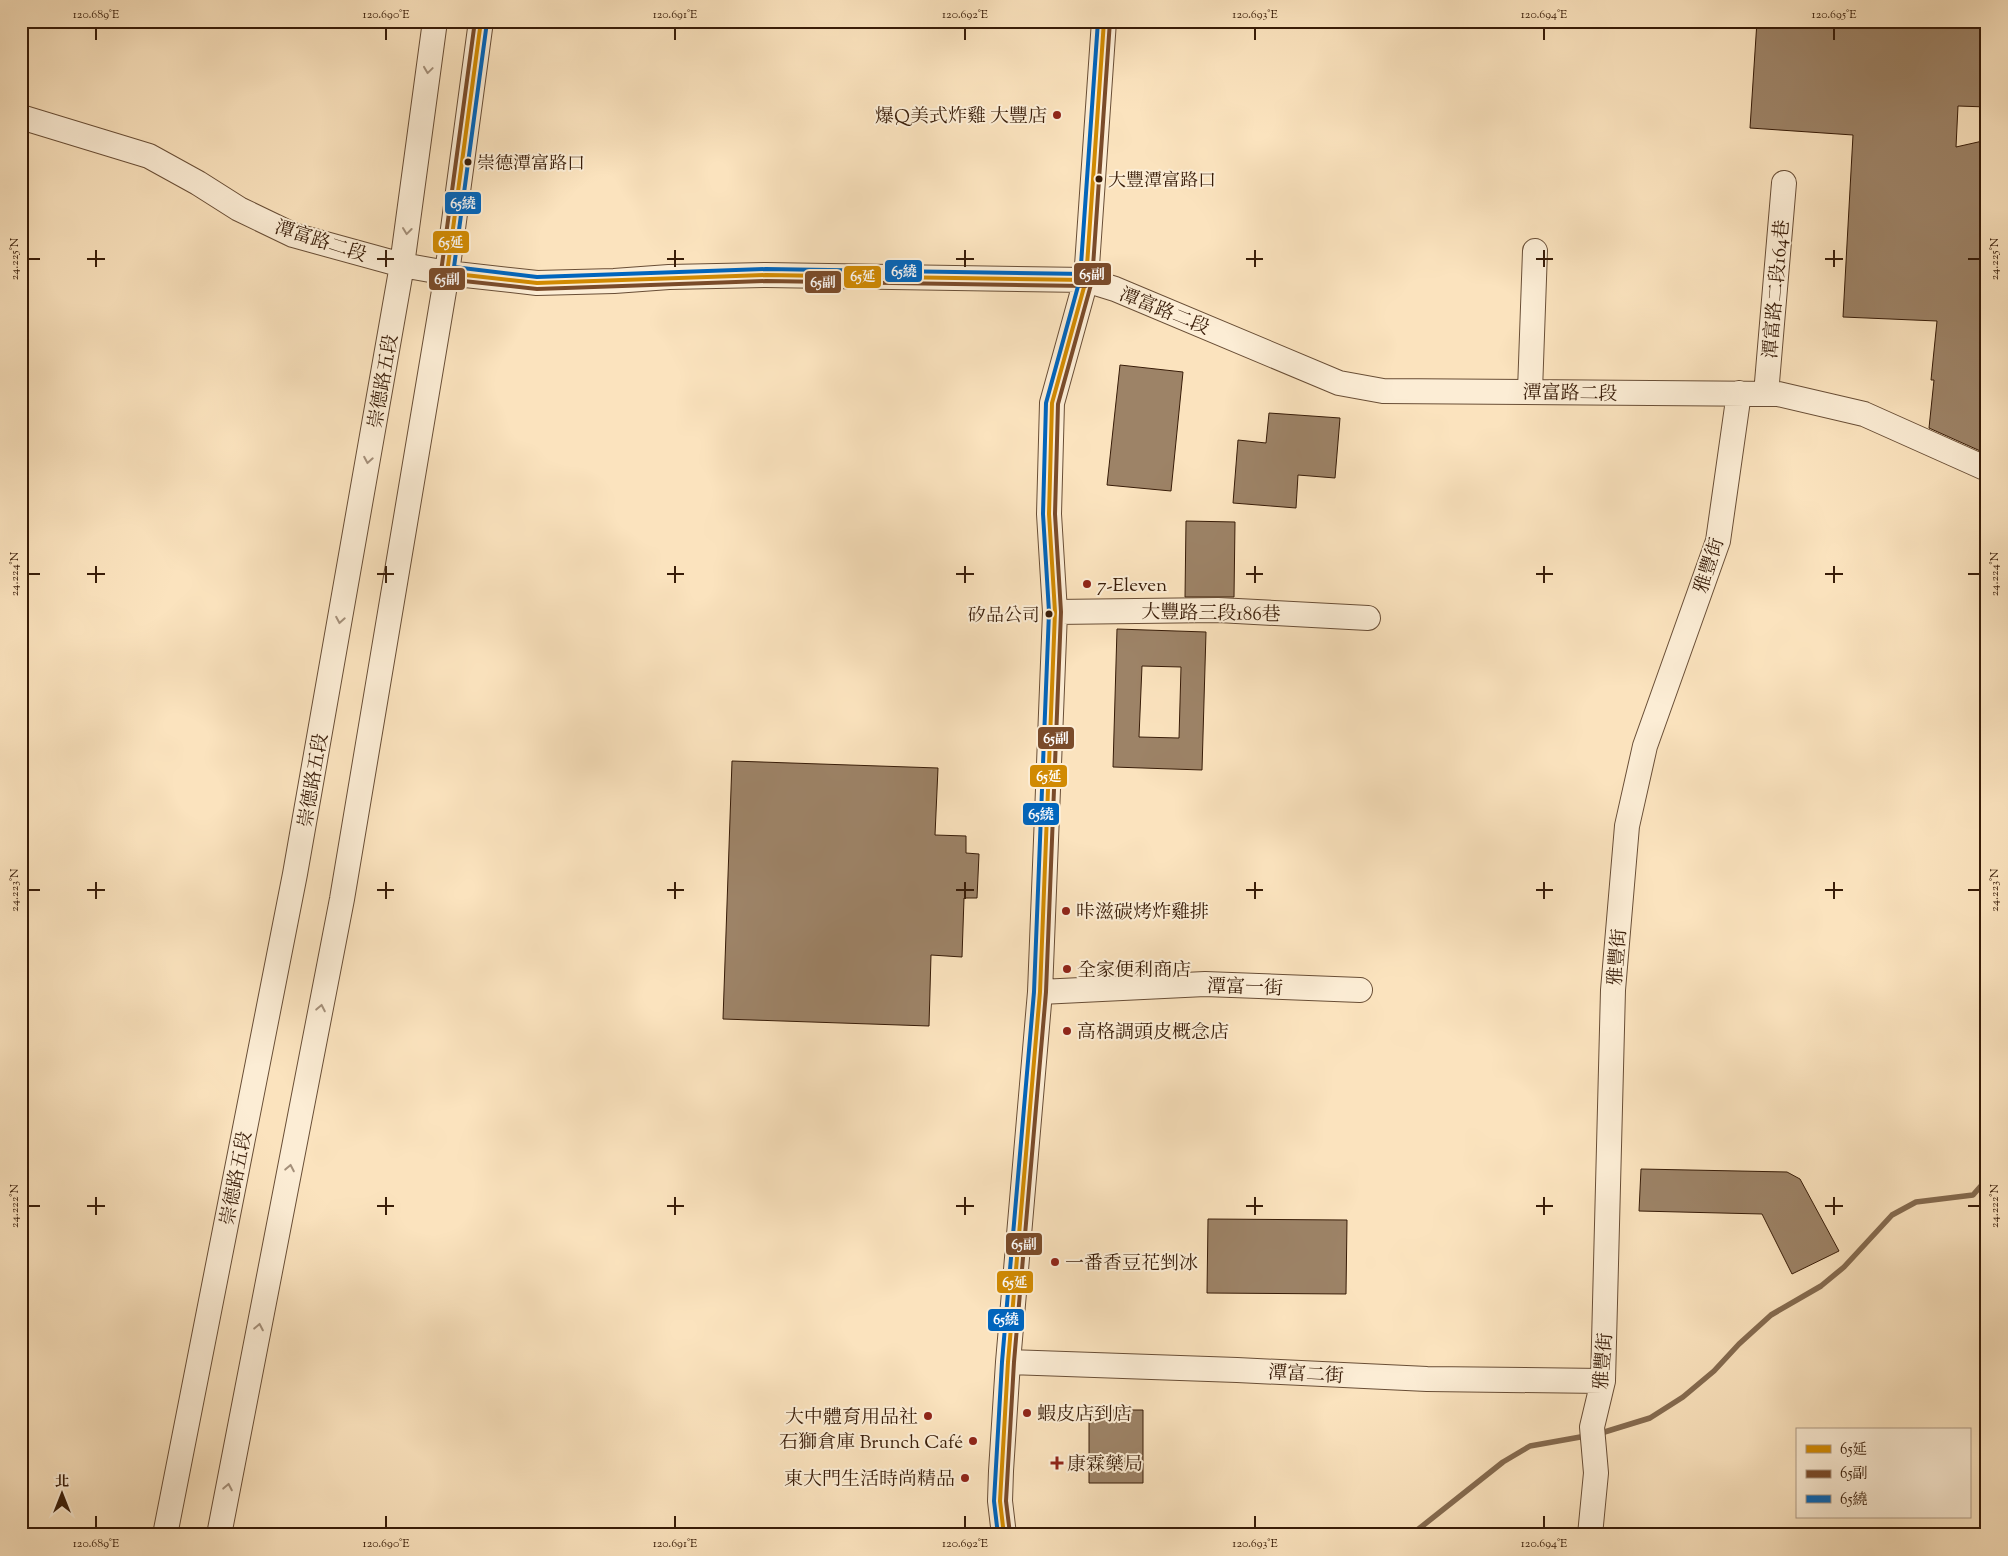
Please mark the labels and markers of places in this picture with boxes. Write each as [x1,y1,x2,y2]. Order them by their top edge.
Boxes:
place label: 爆Q美式炸雞 大豐店 [875,104,1047,131]
marker: 爆Q美式炸雞 大豐店 [1051,109,1063,121]
place label: 崇德潭富路口 [477,152,585,178]
marker: 崇德潭富路口 [463,157,473,167]
place label: 大豐潭富路口 [1108,169,1216,195]
marker: 大豐潭富路口 [1094,174,1104,184]
place label: 7-Eleven [1097,573,1167,600]
marker: 7-Eleven [1081,578,1093,590]
place label: 矽品公司 [968,604,1040,630]
marker: 矽品公司 [1044,609,1054,619]
place label: 咔滋碳烤炸雞排 [1076,900,1209,927]
marker: 咔滋碳烤炸雞排 [1060,905,1072,917]
place label: 全家便利商店 [1077,958,1191,985]
marker: 全家便利商店 [1061,963,1073,975]
place label: 高格調頭皮概念店 [1077,1020,1229,1047]
marker: 高格調頭皮概念店 [1061,1025,1073,1037]
place label: 一番香豆花剉冰 [1065,1251,1198,1278]
marker: 一番香豆花剉冰 [1049,1256,1061,1268]
place label: 蝦皮店到店 [1037,1402,1132,1429]
place label: 大中體育用品社 [785,1405,918,1432]
marker: 蝦皮店到店 [1021,1407,1033,1419]
marker: 大中體育用品社 [922,1410,934,1422]
place label: 石獅倉庫 Brunch Café [779,1430,963,1457]
marker: 石獅倉庫 Brunch Café [967,1435,979,1447]
place label: 康霖藥局 [1067,1452,1143,1479]
marker: 康霖藥局 [1051,1457,1063,1469]
place label: 東大門生活時尚精品 [784,1467,955,1494]
marker: 東大門生活時尚精品 [959,1472,971,1484]

